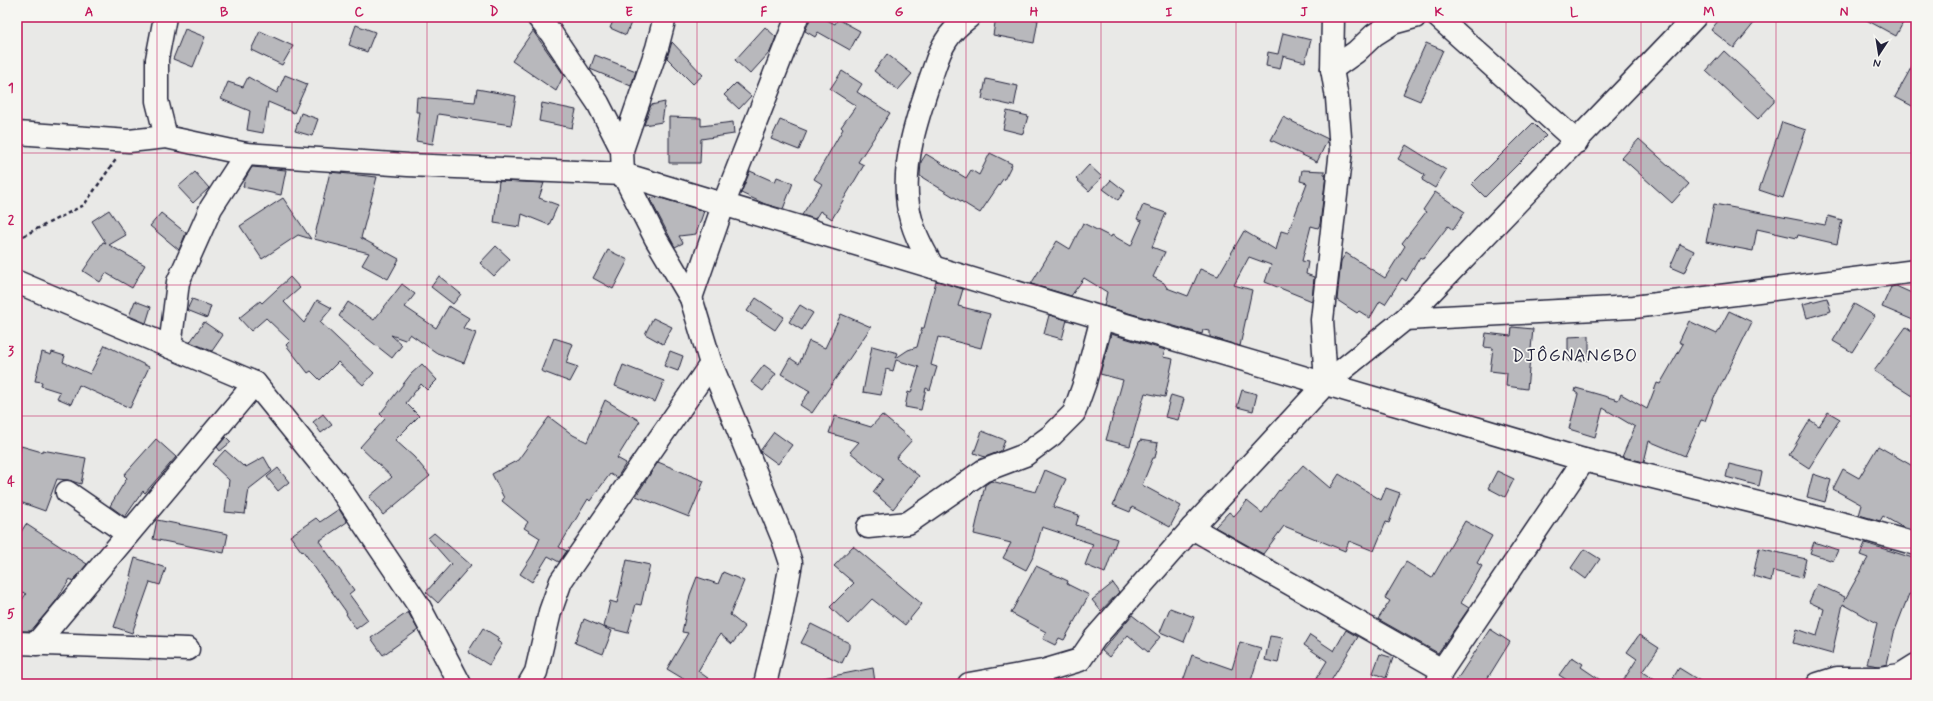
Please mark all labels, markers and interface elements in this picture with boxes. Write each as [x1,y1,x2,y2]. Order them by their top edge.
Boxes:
text: A [85,4,93,21]
text: B [220,4,229,21]
text: C [354,4,364,21]
text: D [490,4,499,21]
text: E [625,4,633,21]
text: F [761,4,768,21]
text: G [895,4,904,21]
text: H [1030,4,1039,21]
text: I [1166,4,1173,21]
text: J [1300,4,1308,21]
text: K [1434,4,1444,21]
text: L [1570,4,1579,21]
text: M [1703,4,1715,21]
text: N [1840,4,1849,21]
north arrow [1859,34,1899,74]
text: N [1872,55,1882,70]
text: 1 [8,80,14,97]
text: 2 [8,212,15,229]
text: 3 [8,343,14,360]
district label: DJÔGNANGBO [1512,344,1638,368]
text: 4 [7,474,15,491]
text: 5 [7,606,15,623]

